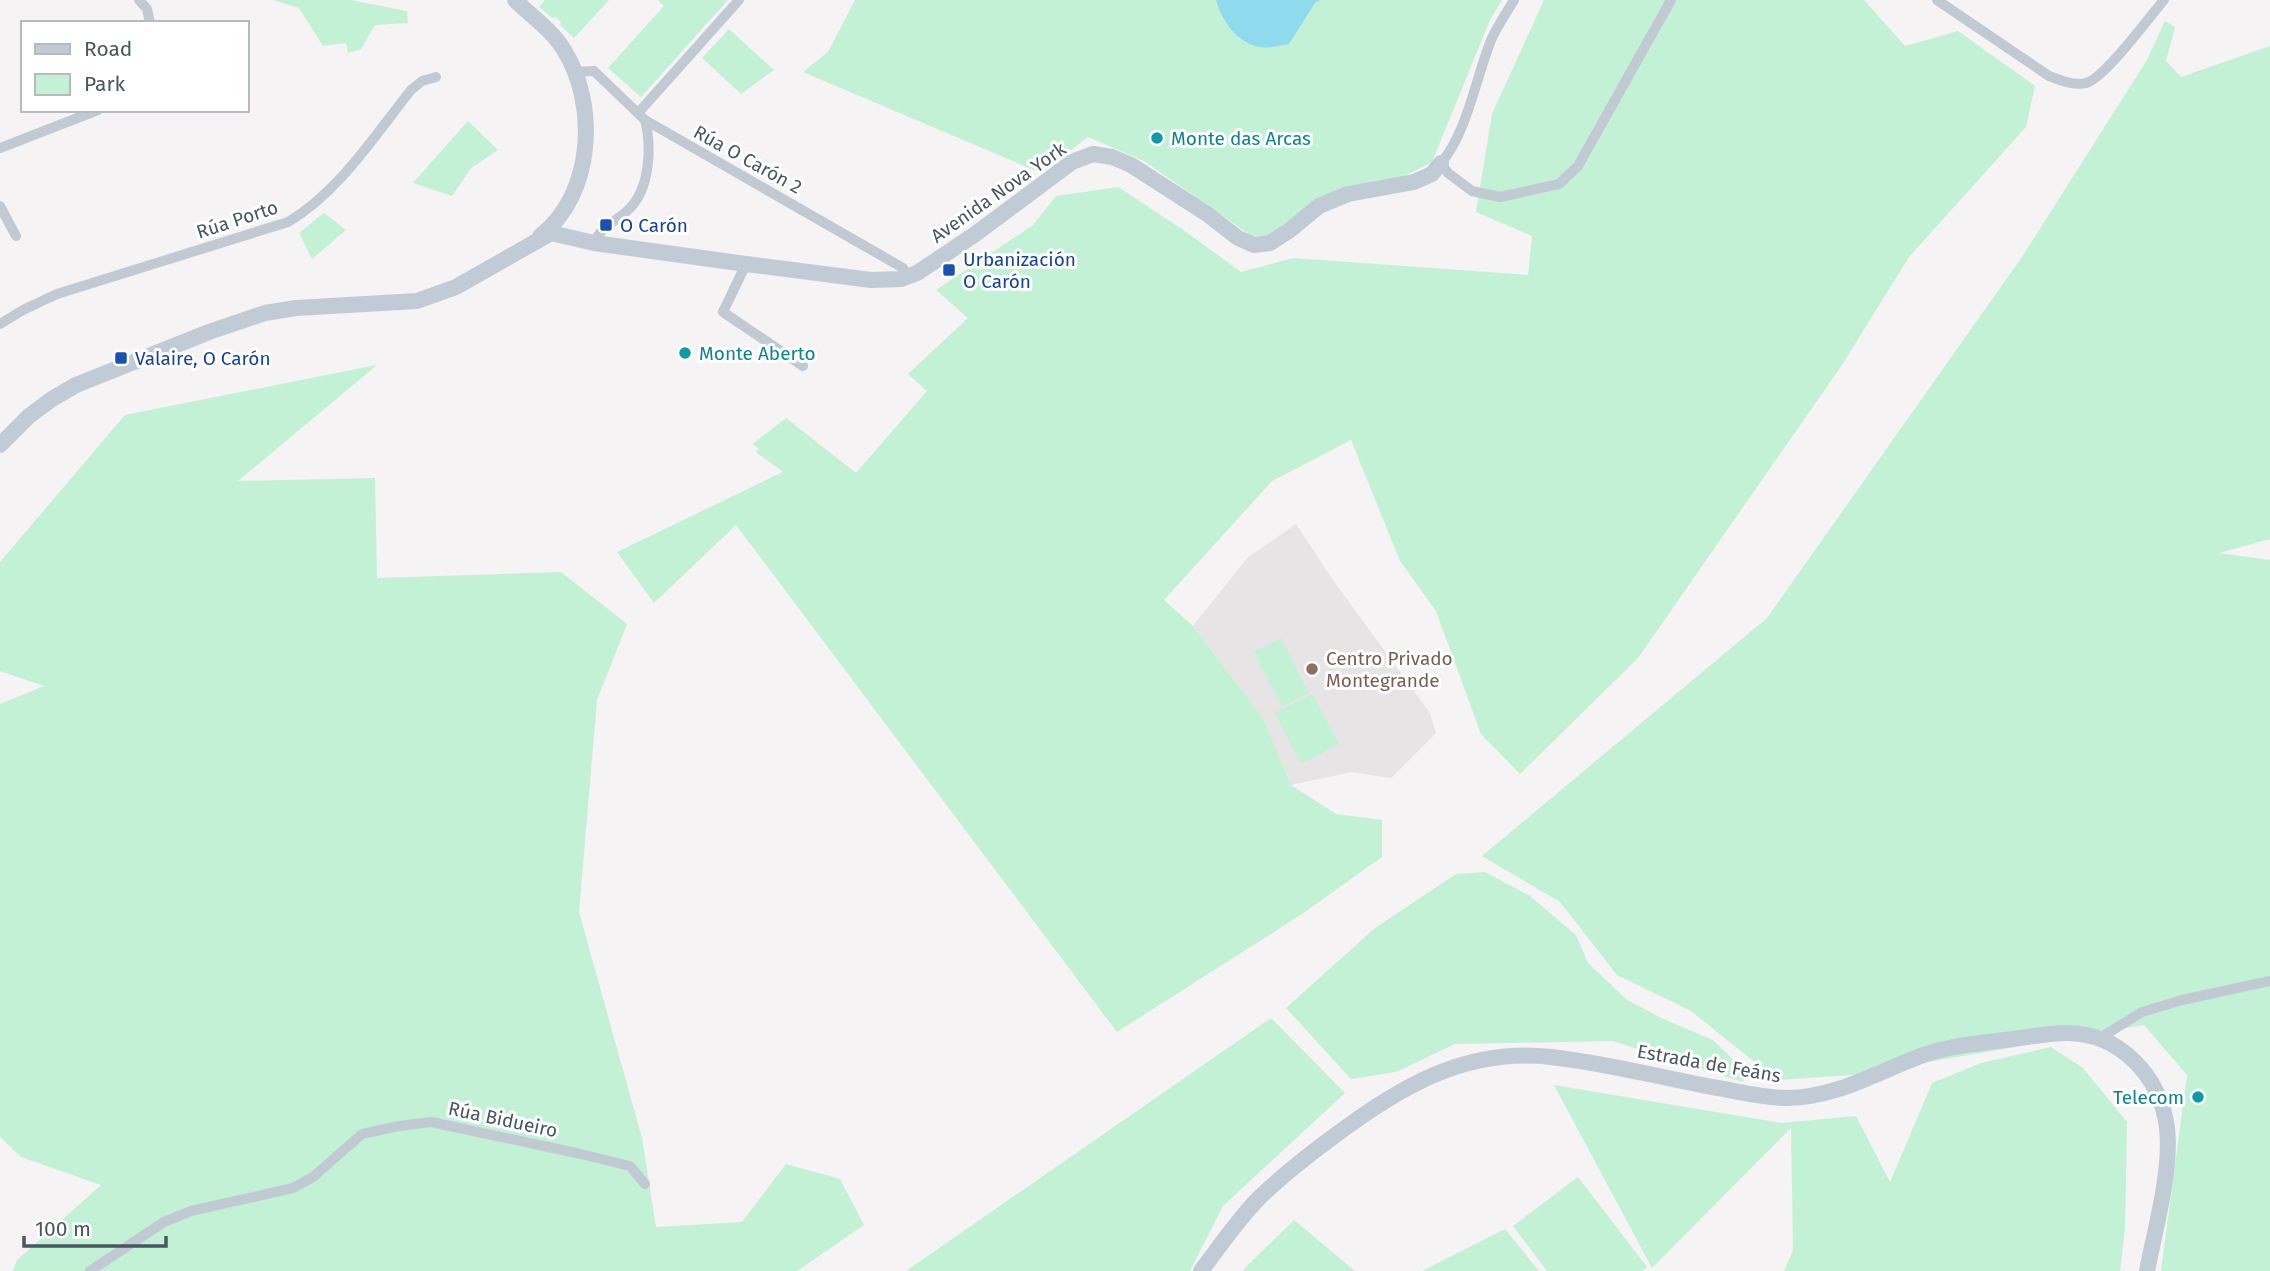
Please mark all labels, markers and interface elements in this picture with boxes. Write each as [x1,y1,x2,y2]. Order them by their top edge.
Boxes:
legend [21,21,248,112]
text: Road [84,36,132,62]
text: Park [84,71,126,97]
street label: Rúa O Carón 2 [690,120,806,199]
place label: Monte das Arcas [1171,127,1311,150]
marker: Monte das Arcas [1149,130,1165,146]
street label: Avenida Nova York [926,137,1070,248]
street label: Rúa Porto [193,195,281,243]
place label: O Carón [620,214,688,237]
marker: O Carón [598,217,614,233]
place label: Urbanización O Carón [963,248,1076,293]
marker: Urbanización O Carón [941,262,957,278]
place label: Monte Aberto [699,342,816,365]
marker: Monte Aberto [677,345,693,361]
place label: Valaire, O Carón [135,347,271,370]
marker: Valaire, O Carón [113,350,129,366]
place label: Centro Privado Montegrande [1326,647,1453,692]
marker: Centro Privado Montegrande [1304,661,1320,677]
street label: Estrada de Feáns [1635,1040,1783,1087]
place label: Telecom [2113,1086,2184,1109]
marker: Telecom [2190,1089,2206,1105]
street label: Rúa Bidueiro [446,1097,559,1142]
scale bar [24,1204,166,1248]
text: 100 m [35,1216,91,1242]

